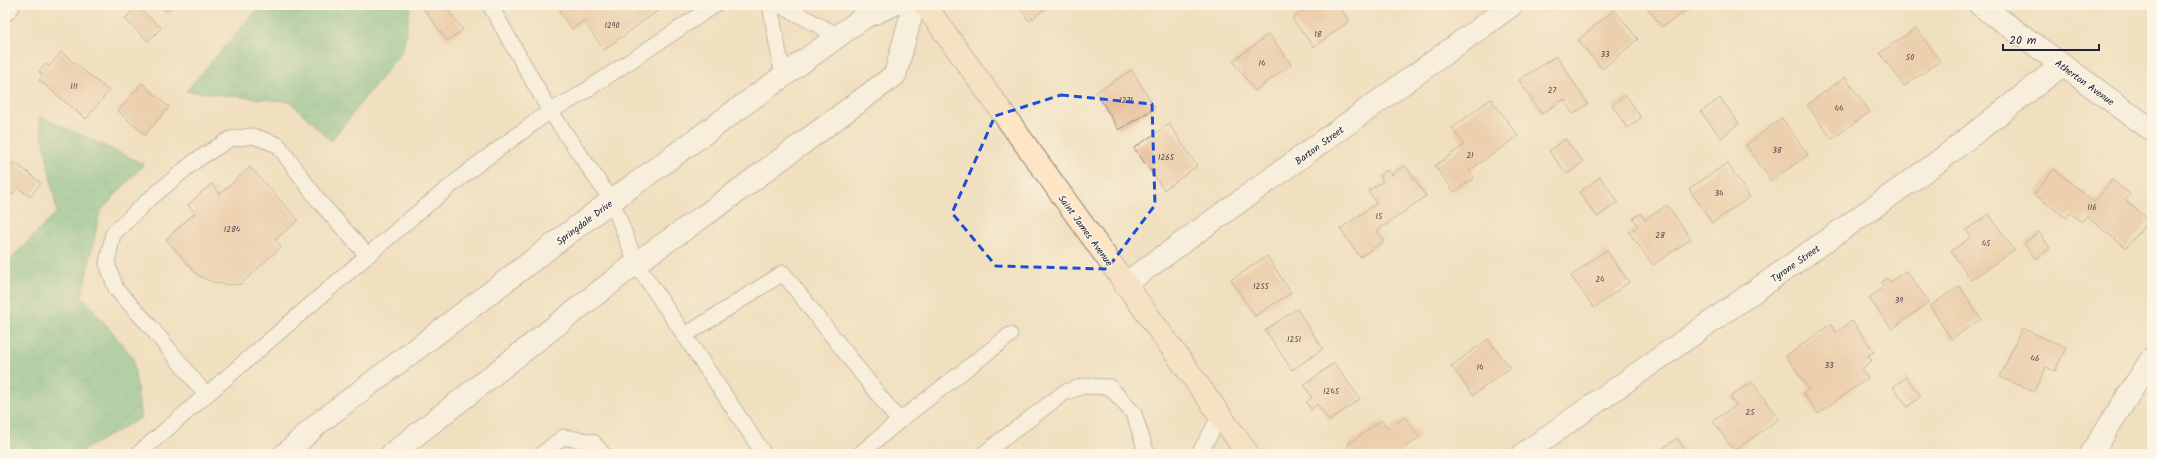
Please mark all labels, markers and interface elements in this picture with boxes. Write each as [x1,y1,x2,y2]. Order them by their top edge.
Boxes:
house number: 1290 [604,19,620,32]
scale bar [2003,26,2099,52]
house number: 18 [1314,28,1322,41]
text: 20 m [2009,31,2037,50]
house number: 33 [1600,48,1610,61]
house number: 50 [1906,51,1914,64]
street label: Atherton Avenue [2051,56,2118,110]
house number: 14 [1259,57,1266,70]
house number: 111 [70,80,78,93]
house number: 27 [1548,84,1556,97]
house number: 1271 [1119,94,1133,107]
house number: 44 [1835,102,1844,115]
street label: Barton Street [1292,122,1348,169]
house number: 38 [1772,144,1782,157]
house number: 21 [1466,149,1474,162]
house number: 1265 [1158,151,1175,164]
house number: 34 [1715,187,1724,200]
street label: Saint James Avenue [1054,191,1117,270]
street label: Springdale Drive [553,196,617,249]
house number: 116 [2087,201,2097,214]
house number: 15 [1376,210,1383,223]
house number: 1284 [224,223,241,236]
house number: 28 [1655,229,1665,242]
house number: 45 [1982,237,1991,250]
street label: Tyrone Street [1768,241,1824,287]
house number: 24 [1595,273,1605,286]
house number: 1255 [1253,280,1270,293]
house number: 39 [1895,294,1903,307]
house number: 1251 [1287,333,1301,346]
house number: 46 [2031,352,2039,365]
house number: 33 [1824,359,1834,372]
house number: 14 [1477,361,1484,374]
house number: 1245 [1323,385,1340,398]
house number: 25 [1746,406,1755,419]

